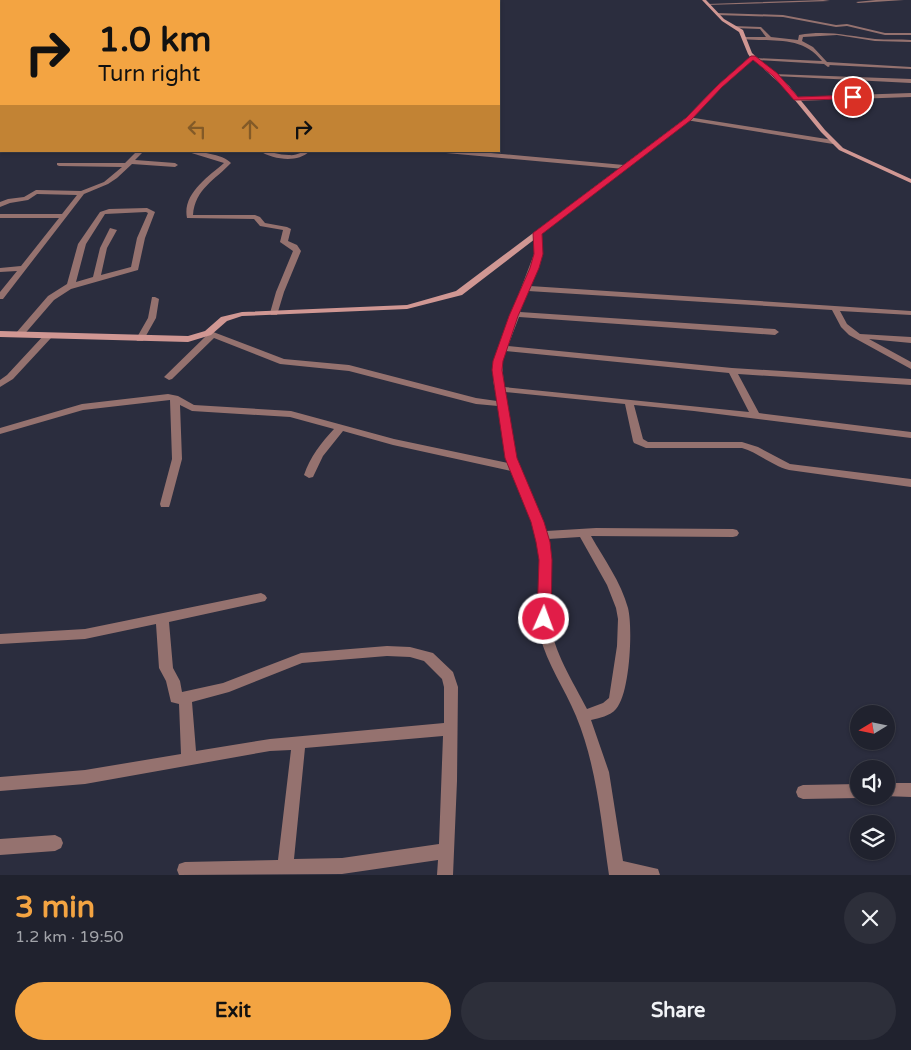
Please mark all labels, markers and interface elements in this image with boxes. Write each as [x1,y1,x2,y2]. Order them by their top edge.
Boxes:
text: 1.0 km [98,19,211,61]
icon: right [15,20,80,85]
text: Turn right [98,61,200,87]
pin [832,76,874,118]
icon: arrive [839,83,867,111]
icon: left [183,115,211,143]
icon: ahead [236,115,264,143]
icon: right [289,115,317,143]
position arrow [517,592,569,644]
north arrow [850,705,895,750]
map controls [850,705,895,860]
button: sound [850,760,895,805]
button: layers [850,815,895,860]
text: 3 min [15,889,95,926]
button: close [844,892,896,944]
text: 1.2 km · 19:50 [15,927,124,947]
button: Exit [15,982,451,1040]
button: Share [461,982,896,1040]

